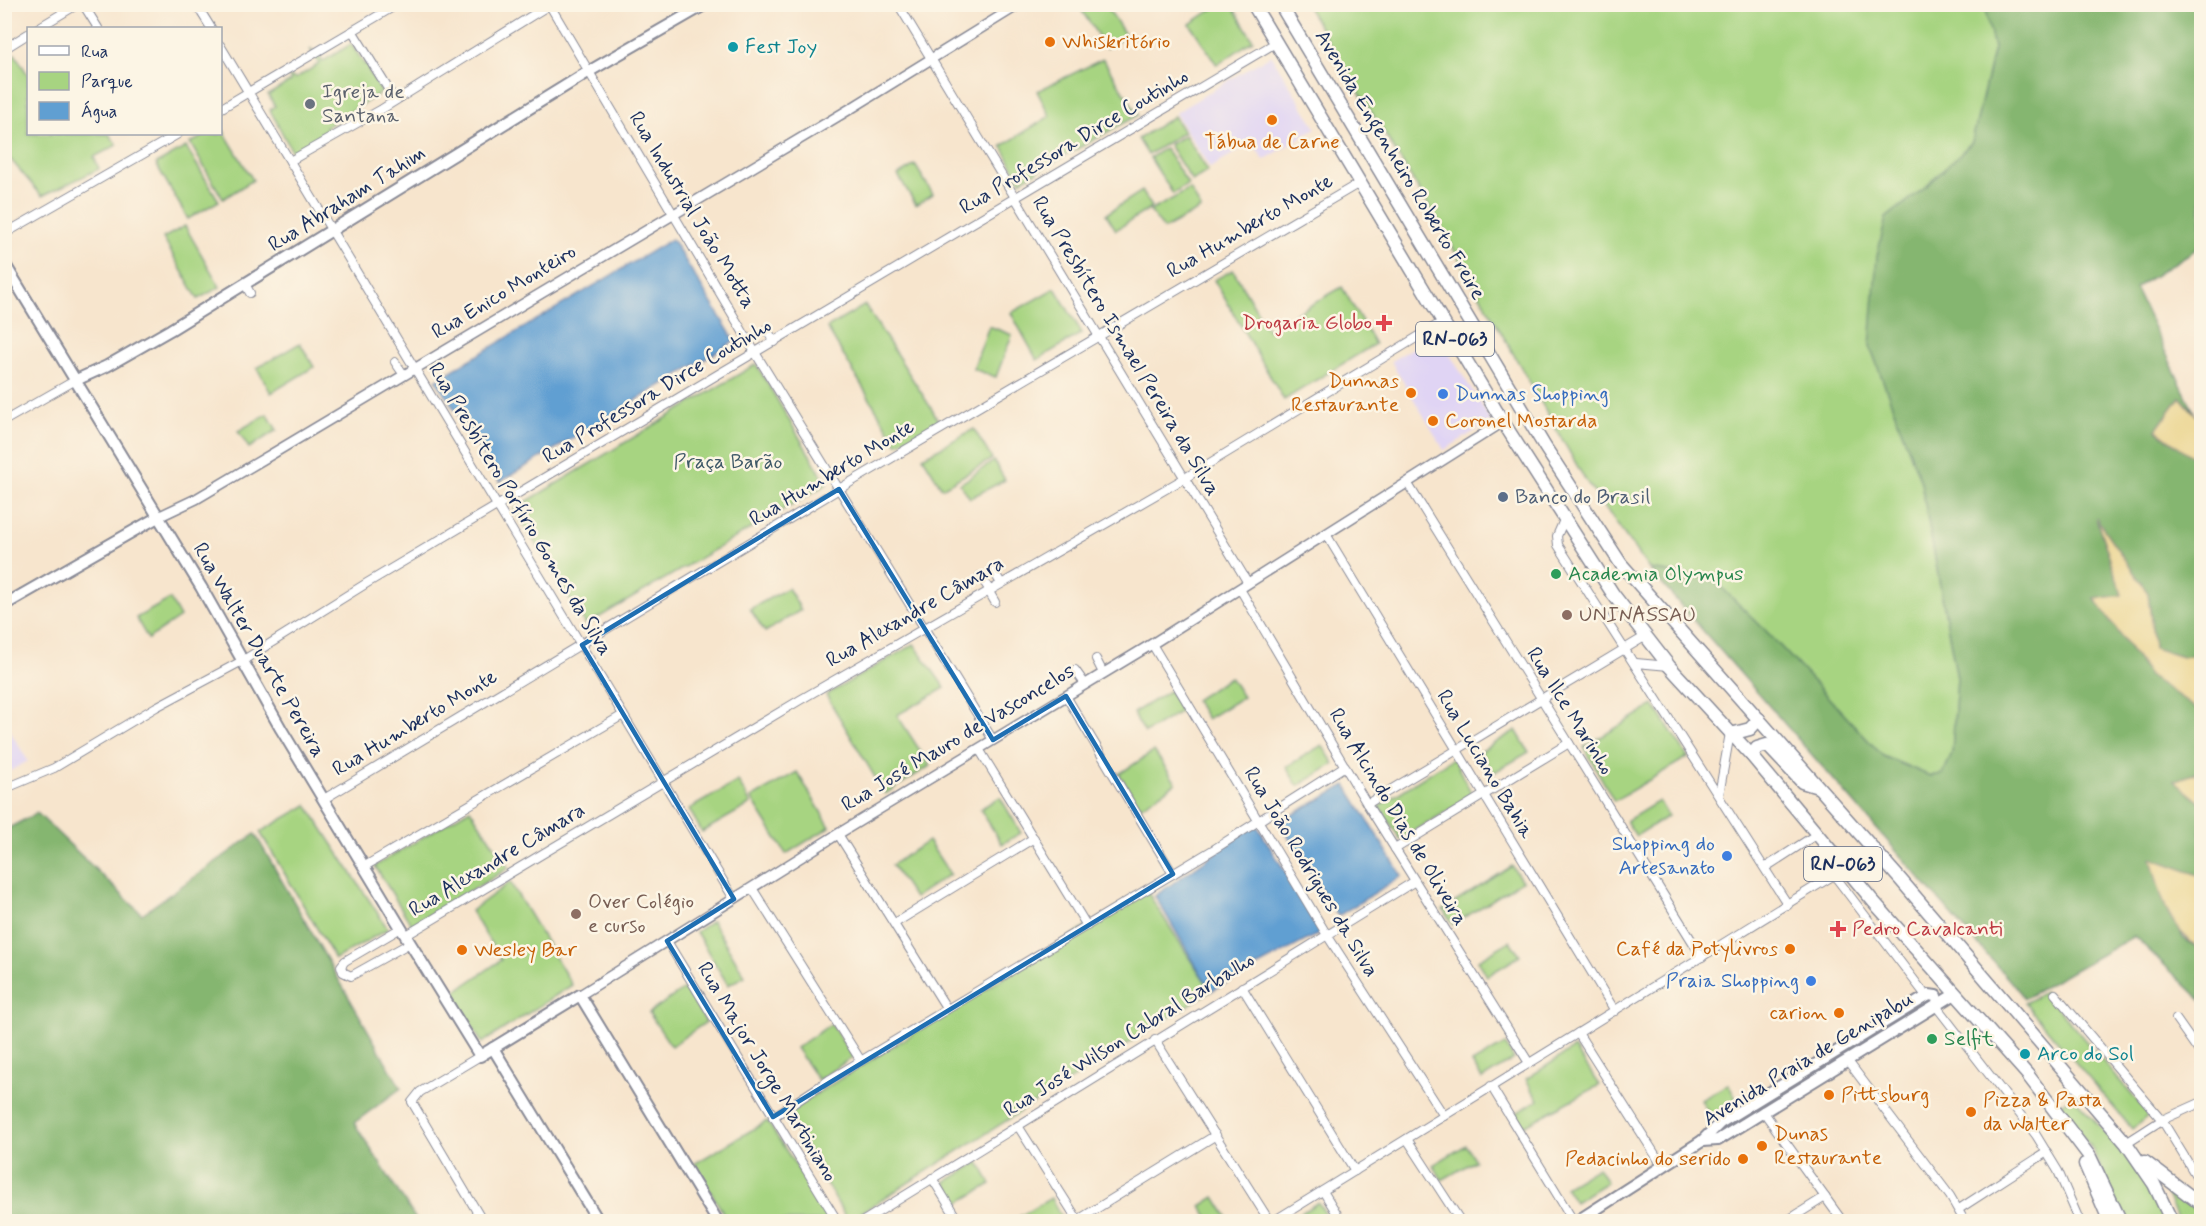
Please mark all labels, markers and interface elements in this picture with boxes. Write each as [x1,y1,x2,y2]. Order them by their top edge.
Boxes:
street label: Avenida Engenheiro Roberto Freire [1306,25,1492,306]
legend [27,27,222,135]
place label: Whiskritório [1062,28,1170,56]
place label: Fest Joy [745,33,817,61]
marker: Whiskritório [1043,35,1057,49]
text: Rua [81,40,108,64]
marker: Fest Joy [726,40,740,54]
street label: Rua Professora Dirce Coutinho [954,62,1194,222]
text: Parque [81,70,133,94]
place label: Igreja de Santana [322,78,404,130]
marker: Igreja de Santana [303,97,317,111]
text: Água [81,100,117,124]
street label: Rua Industrial João Motta [622,106,762,314]
marker: Tábua de Carne [1265,113,1279,127]
place label: Tábua de Carne [1204,128,1340,156]
street label: Rua Abraham Tahim [263,139,431,259]
street label: Rua Humberto Monte [1162,167,1338,285]
street label: Rua Presbítero Ismael Pereira da Silva [1025,191,1227,501]
street label: Rua Enico Monteiro [427,238,581,346]
place label: Drogaria Globo [1242,309,1372,337]
street label: Rua Professora Dirce Coutinho [537,311,777,471]
marker: Drogaria Globo [1377,316,1391,330]
road number: RN-063 [1416,322,1494,356]
street label: Rua Presbítero Porfírio Gomes da Silva [421,357,619,661]
place label: Dunnas Restaurante [1291,367,1399,419]
place label: Dunnas Shopping [1455,380,1609,408]
marker: Dunnas Restaurante [1404,386,1418,400]
marker: Dunnas Shopping [1436,387,1450,401]
place label: Coronel Mostarda [1445,407,1597,435]
street label: Rua Humberto Monte [744,413,920,533]
marker: Coronel Mostarda [1426,414,1440,428]
park label: Praça Barão [673,448,783,476]
place label: Banco do Brasil [1515,483,1650,511]
marker: Banco do Brasil [1496,490,1510,504]
street label: Rua Walter Duarte Pereira [186,537,332,763]
street label: Rua Alexandre Câmara [821,550,1009,674]
place label: Academia Olympus [1568,560,1743,588]
marker: Academia Olympus [1549,567,1563,581]
place label: UNINASSAU [1579,601,1696,629]
marker: UNINASSAU [1560,608,1574,622]
street label: Rua Ilce Marinho [1520,642,1620,780]
street label: Rua José Mauro de Vasconcelos [836,657,1080,819]
street label: Rua Humberto Monte [327,663,503,783]
street label: Rua Luciano Bahia [1430,684,1541,844]
street label: Rua Alcindo Dias de Oliveira [1322,703,1474,931]
street label: Rua João Rodrigues da Silva [1237,761,1385,983]
street label: Rua Alexandre Câmara [404,796,590,924]
place label: Shopping do Artesanato [1612,830,1715,882]
road number: RN-063 [1804,847,1882,881]
marker: Shopping do Artesanato [1720,849,1734,863]
place label: Over Colégio e curso [588,888,694,940]
marker: Over Colégio e curso [569,907,583,921]
place label: Pedro Cavalcanti [1852,915,2002,943]
marker: Pedro Cavalcanti [1829,920,1847,938]
place label: Café da Potylivros [1616,935,1778,963]
place label: Wesley Bar [474,936,577,964]
marker: Café da Potylivros [1783,942,1797,956]
marker: Wesley Bar [455,943,469,957]
street label: Rua José Wilson Cabral Barbalho [998,946,1260,1124]
street label: Rua Major Jorge Martiniano [689,957,844,1188]
place label: Praia Shopping [1666,967,1799,995]
marker: Praia Shopping [1804,974,1818,988]
street label: Avenida Praia de Genipabu [1698,985,1918,1133]
place label: carion [1770,999,1828,1027]
marker: carion [1832,1006,1846,1020]
place label: Selfit [1944,1025,1994,1053]
marker: Selfit [1925,1032,1939,1046]
place label: Arco do Sol [2037,1040,2134,1068]
marker: Arco do Sol [2018,1047,2032,1061]
place label: Pittsburg [1841,1081,1929,1109]
place label: Pizza & Pasta da Walter [1983,1086,2103,1138]
marker: Pittsburg [1822,1088,1836,1102]
marker: Pizza & Pasta da Walter [1964,1105,1978,1119]
place label: Dunas Restaurante [1774,1120,1882,1172]
marker: Dunas Restaurante [1755,1139,1769,1153]
place label: Pedacinho do serido [1565,1145,1731,1173]
marker: Pedacinho do serido [1736,1152,1750,1166]

